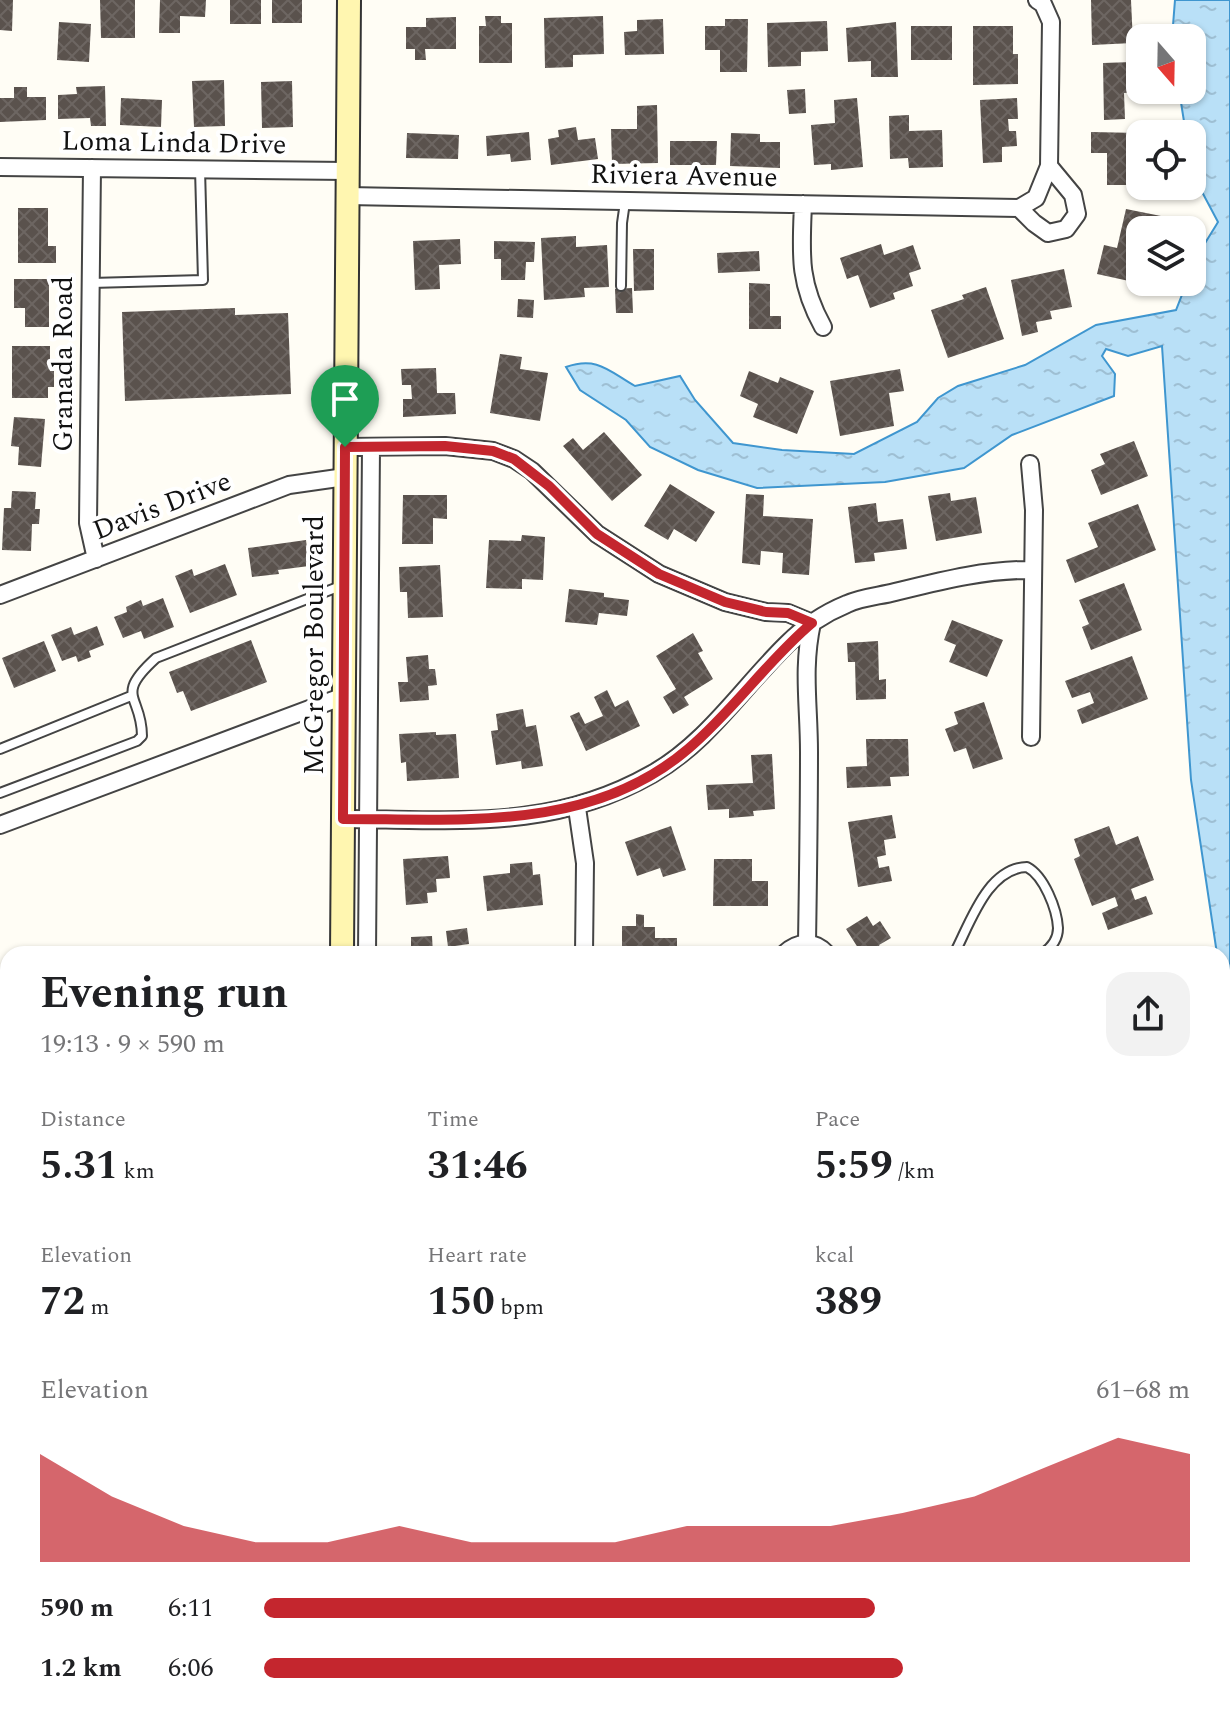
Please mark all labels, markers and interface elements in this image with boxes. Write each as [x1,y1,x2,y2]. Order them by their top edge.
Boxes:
north arrow [1126,24,1206,104]
map controls [1126,24,1206,296]
street label: Loma Linda Drive [61,120,287,166]
button: locate [1126,120,1206,200]
street label: Riviera Avenue [590,153,778,199]
button: layers [1126,216,1206,296]
street label: Granada Road [42,276,85,452]
pin [311,365,379,447]
icon: arrive [323,377,367,421]
street label: Davis Drive [86,460,238,552]
street label: McGregor Boulevard [293,515,336,775]
text: Evening run [40,960,288,1027]
button: share [1106,972,1190,1056]
text: 19:13 · 9 × 590 m [40,1024,225,1064]
text: Distance [40,1103,126,1136]
text: Time [427,1103,479,1136]
text: Pace [815,1103,860,1136]
text: 5.31 [40,1136,118,1197]
text: 31:46 [427,1136,528,1197]
text: 5:59 [815,1136,893,1197]
text: km [118,1155,155,1188]
text: /km [893,1155,935,1188]
text: Elevation [40,1239,132,1272]
text: Heart rate [427,1239,527,1272]
text: kcal [815,1239,854,1272]
text: 72 [40,1272,85,1333]
text: 150 [427,1272,495,1333]
text: 389 [815,1272,882,1333]
text: m [85,1291,109,1324]
text: bpm [495,1291,544,1324]
text: Elevation [40,1370,149,1410]
text: 61–68 m [1096,1370,1190,1410]
text: 590 m [40,1588,114,1628]
text: 6:11 [168,1588,214,1628]
text: 1.2 km [40,1648,122,1688]
text: 6:06 [168,1648,214,1688]

